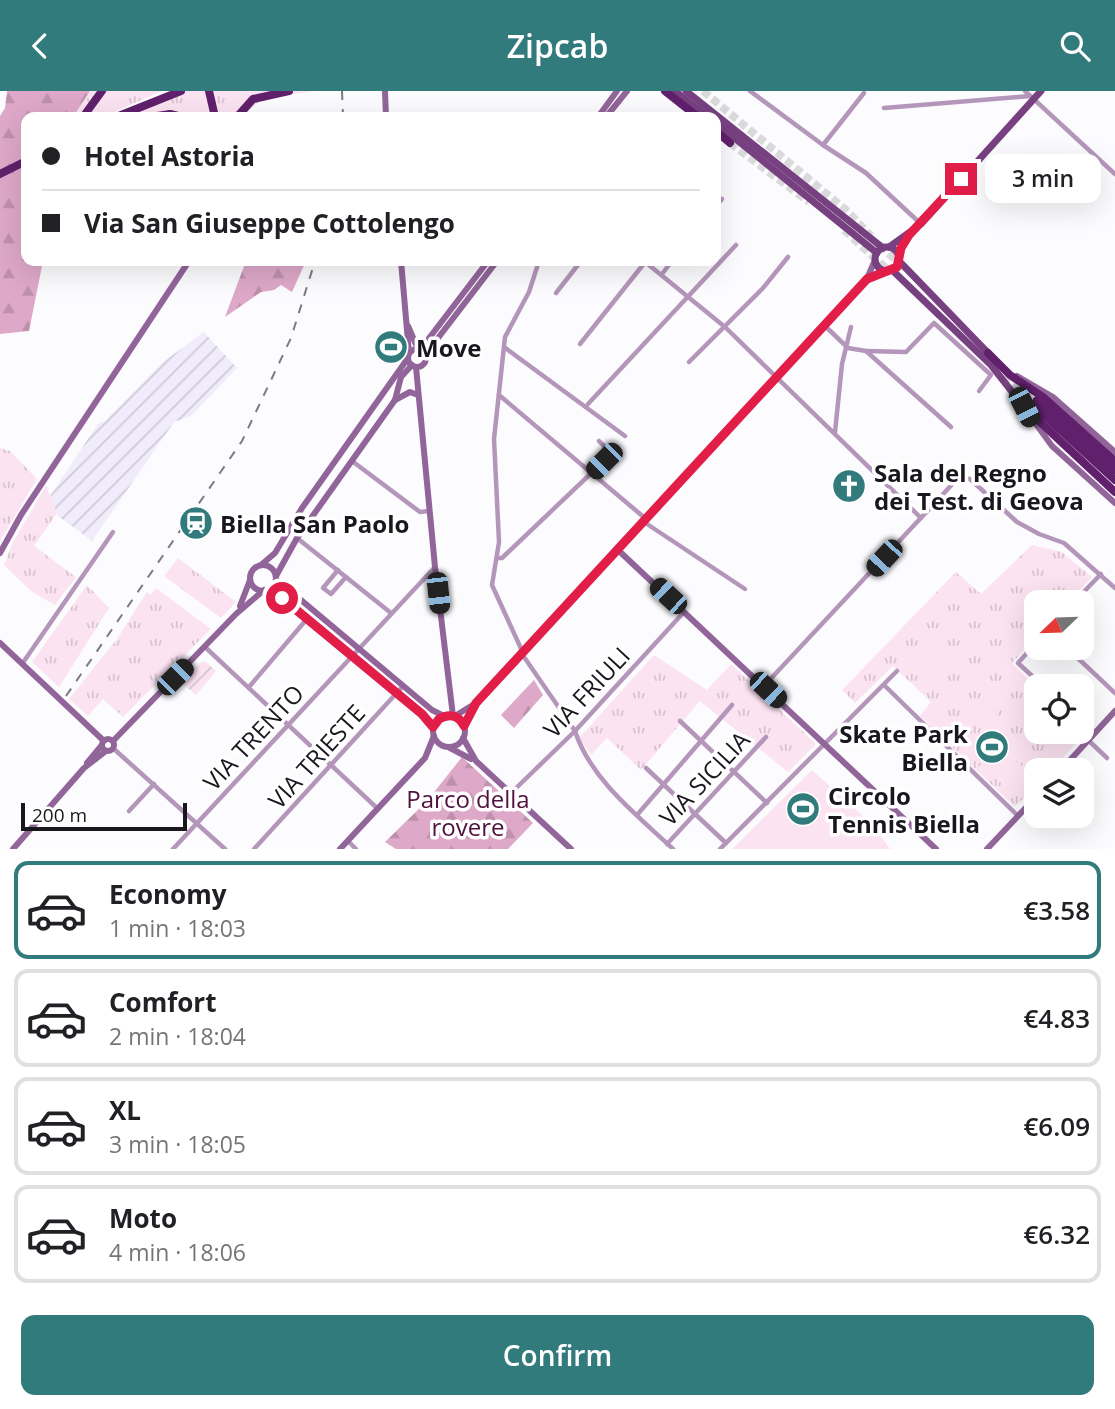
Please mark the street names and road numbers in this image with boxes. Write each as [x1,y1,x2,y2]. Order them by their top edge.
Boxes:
street label: VIA FRIULI [535,639,637,745]
street label: VIA TRENTO [195,677,311,797]
street label: VIA TRIESTE [260,697,372,815]
street label: VIA SICILIA [652,723,757,833]

